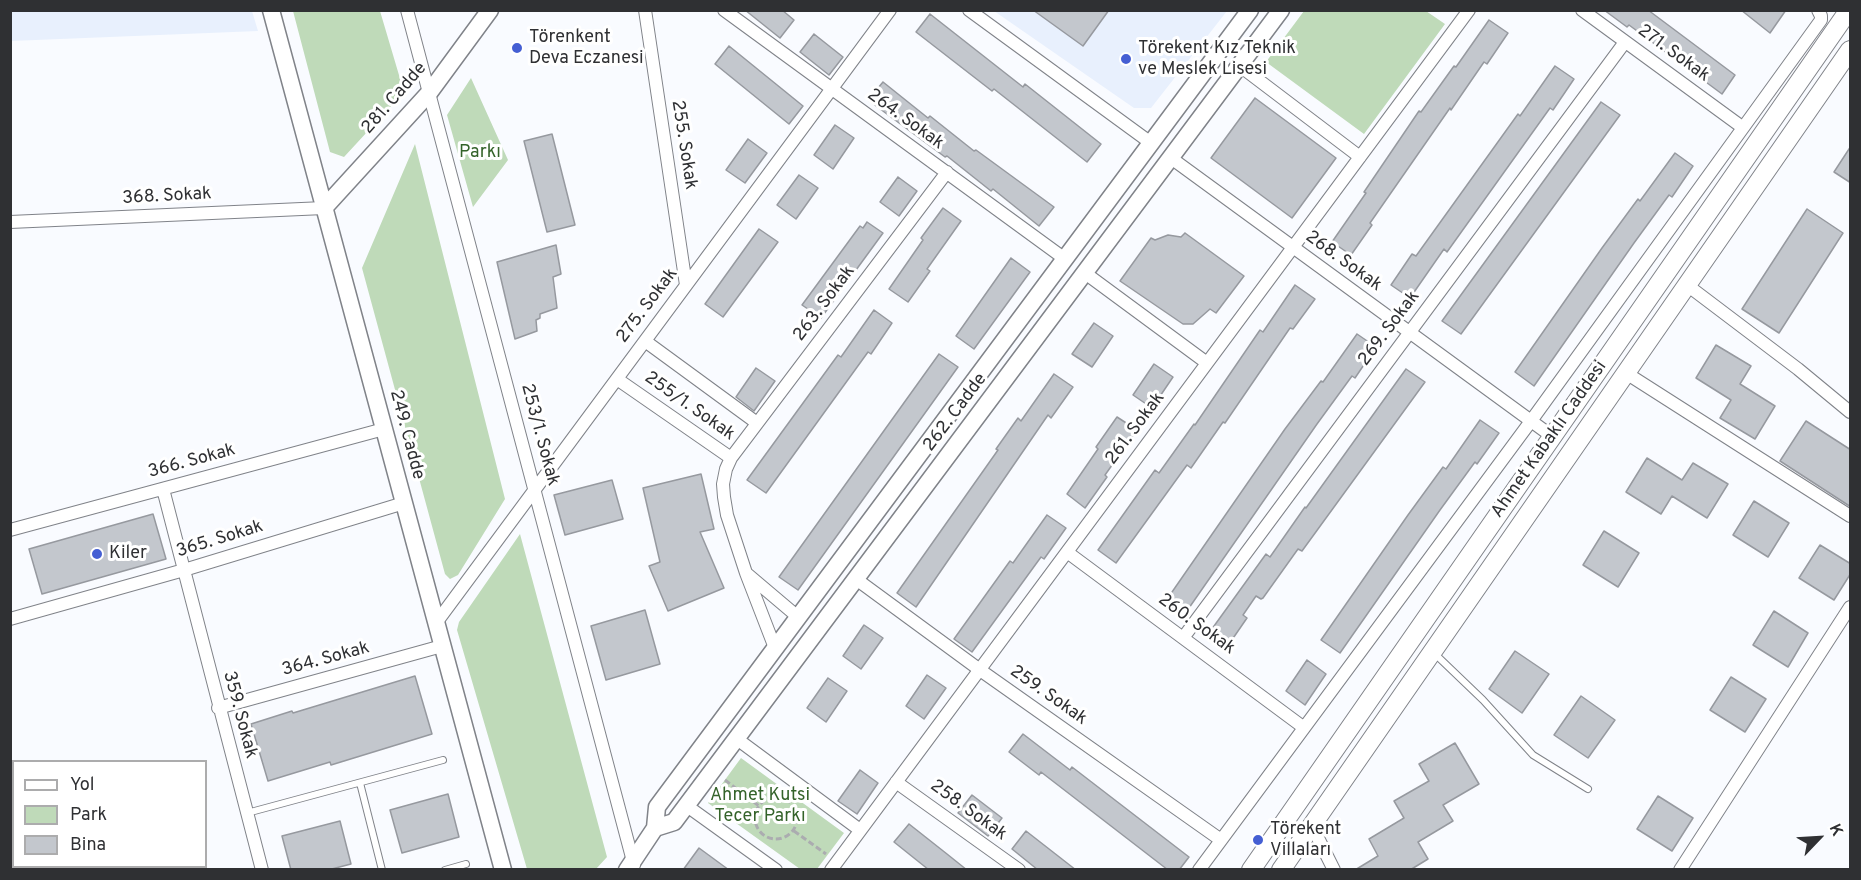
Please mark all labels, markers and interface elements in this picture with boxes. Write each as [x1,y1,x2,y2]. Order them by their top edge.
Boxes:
street label: 271. Sokak [1633,21,1713,87]
place label: Törenkent Deva Eczanesi [529,27,644,70]
place label: Törekent Kız Teknik ve Meslek Lisesi [1138,38,1296,80]
marker: Törenkent Deva Eczanesi [510,41,524,55]
marker: Törekent Kız Teknik ve Meslek Lisesi [1119,52,1133,66]
street label: 281. Cadde [358,59,432,139]
street label: 264. Sokak [862,85,948,155]
street label: 255. Sokak [665,99,701,191]
park label: Parkı [459,142,501,164]
street label: 368. Sokak [122,184,212,210]
street label: 268. Sokak [1300,227,1386,297]
street label: 263. Sokak [789,262,861,346]
street label: 275. Sokak [613,264,683,348]
street label: 269. Sokak [1355,287,1425,371]
street label: Ahmet Kabaklı Caddesi [1488,357,1612,523]
street label: 255/1. Sokak [640,368,738,446]
street label: 262. Cadde [920,370,992,456]
street label: 253/1. Sokak [515,382,563,488]
street label: 249. Cadde [384,388,428,482]
street label: 261. Sokak [1102,388,1170,470]
street label: 366. Sokak [146,440,238,484]
street label: 365. Sokak [174,517,266,563]
place label: Kiler [109,543,147,565]
marker: Kiler [90,547,104,561]
street label: 260. Sokak [1153,590,1239,660]
street label: 364. Sokak [280,638,372,682]
street label: 259. Sokak [1005,661,1091,731]
street label: 359. Sokak [217,669,261,761]
legend [12,760,207,868]
text: Yol [70,774,95,797]
street label: 258. Sokak [925,776,1011,846]
park label: Ahmet Kutsi Tecer Parkı [710,785,810,828]
text: Park [70,804,107,827]
north arrow [1789,808,1849,868]
place label: Törekent Villaları [1270,819,1341,862]
text: K [1824,821,1847,840]
marker: Törekent Villaları [1251,833,1265,847]
text: Bina [70,834,106,857]

